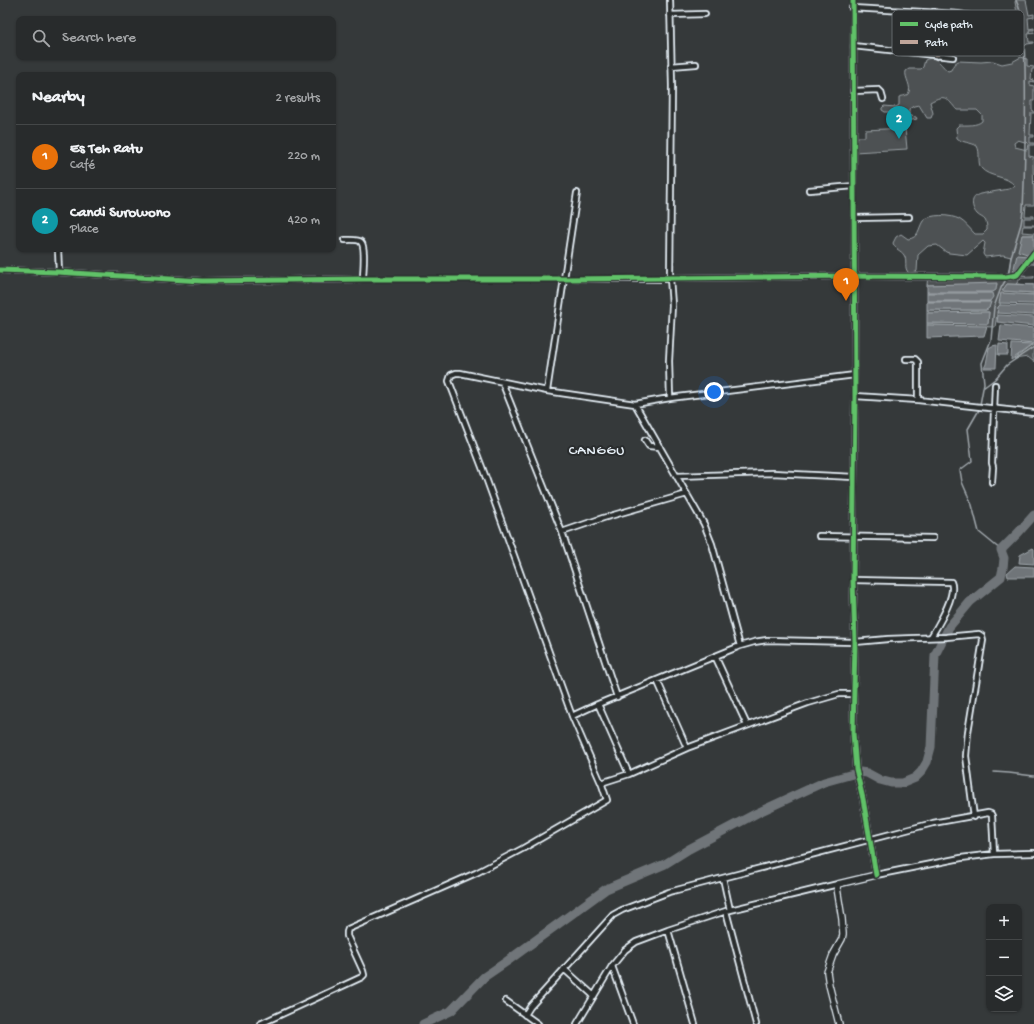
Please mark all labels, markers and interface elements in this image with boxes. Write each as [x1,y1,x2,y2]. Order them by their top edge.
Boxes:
legend [892,10,1024,56]
search box [16,16,336,60]
text: Cycle path [925,20,973,32]
icon: search [30,27,52,49]
text: Search here [62,29,136,47]
text: Path [924,38,948,50]
text: Nearby [32,88,85,108]
text: 2 results [275,91,320,106]
pin: 2 [886,106,912,139]
text: Es Teh Ratu [70,140,143,158]
text: 1 [42,149,48,164]
text: 220 m [288,149,320,164]
text: Café [70,158,95,173]
text: Candi Surowono [70,204,171,222]
text: 2 [42,213,48,228]
text: 420 m [288,213,320,228]
text: Place [70,222,98,237]
pin: 1 [833,268,859,301]
your location [704,382,724,402]
district label: CANGGU [569,443,625,460]
map controls [986,904,1022,1012]
button: + [986,904,1022,940]
button: − [986,940,1022,976]
button: layers [986,976,1022,1012]

